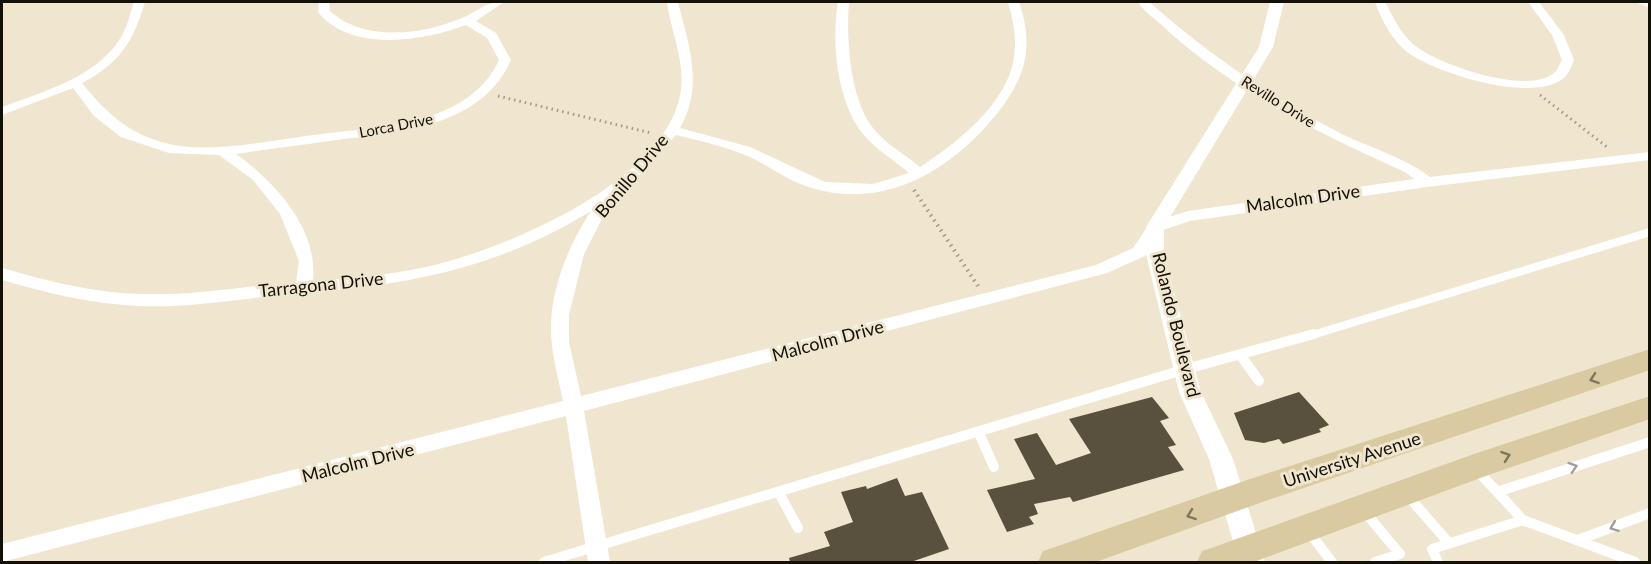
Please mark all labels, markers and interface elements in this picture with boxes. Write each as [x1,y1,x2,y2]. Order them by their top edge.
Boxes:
street label: Revillo Drive [1238,71,1319,131]
street label: Lorca Drive [357,109,434,141]
street label: Bonillo Drive [590,129,673,222]
street label: Malcolm Drive [1244,179,1361,217]
street label: Rolando Boulevard [1148,250,1206,400]
street label: Tarragona Drive [257,267,384,301]
street label: Malcolm Drive [769,315,886,366]
one-way arrow [1589,371,1600,384]
street label: University Avenue [1280,426,1423,492]
street label: Malcolm Drive [299,437,416,487]
one-way arrow [1500,451,1511,464]
one-way arrow [1567,462,1578,475]
one-way arrow [1186,507,1197,520]
one-way arrow [1609,520,1620,532]

